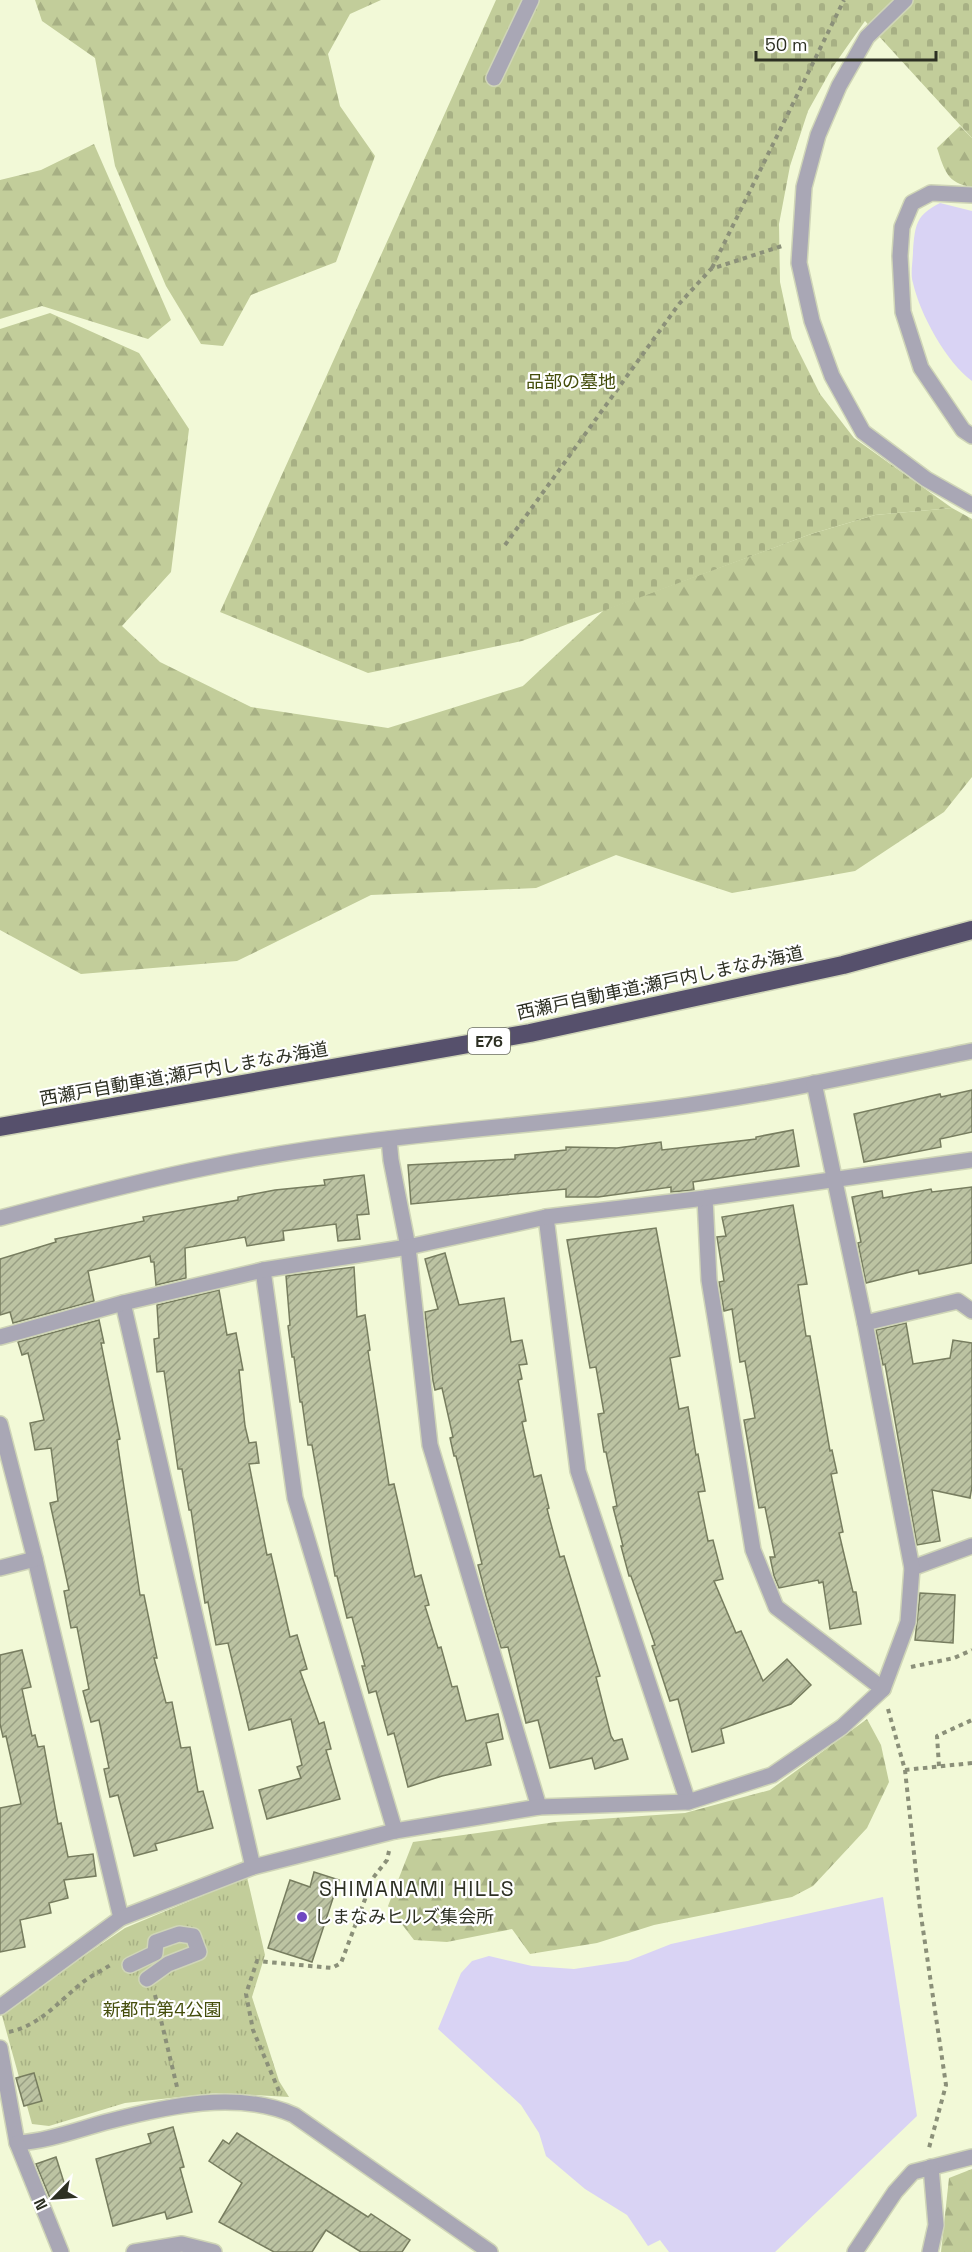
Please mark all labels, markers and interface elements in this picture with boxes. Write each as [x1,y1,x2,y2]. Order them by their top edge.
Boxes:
scale bar [756,24,936,62]
text: 50 m [765,33,807,56]
park label: 品部の墓地 [526,370,616,393]
street label: 西瀬戸自動車道;瀬戸内しまなみ海道 [514,941,805,1024]
road number: E76 [468,1028,510,1054]
street label: 西瀬戸自動車道;瀬戸内しまなみ海道 [38,1037,330,1110]
district label: SHIMANAMI HILLS [319,1875,515,1902]
place label: しまなみヒルズ集会所 [314,1905,494,1928]
marker: しまなみヒルズ集会所 [295,1910,309,1924]
park label: 新都市第4公園 [102,1998,222,2021]
north arrow [24,2168,84,2228]
text: N [29,2195,53,2213]

